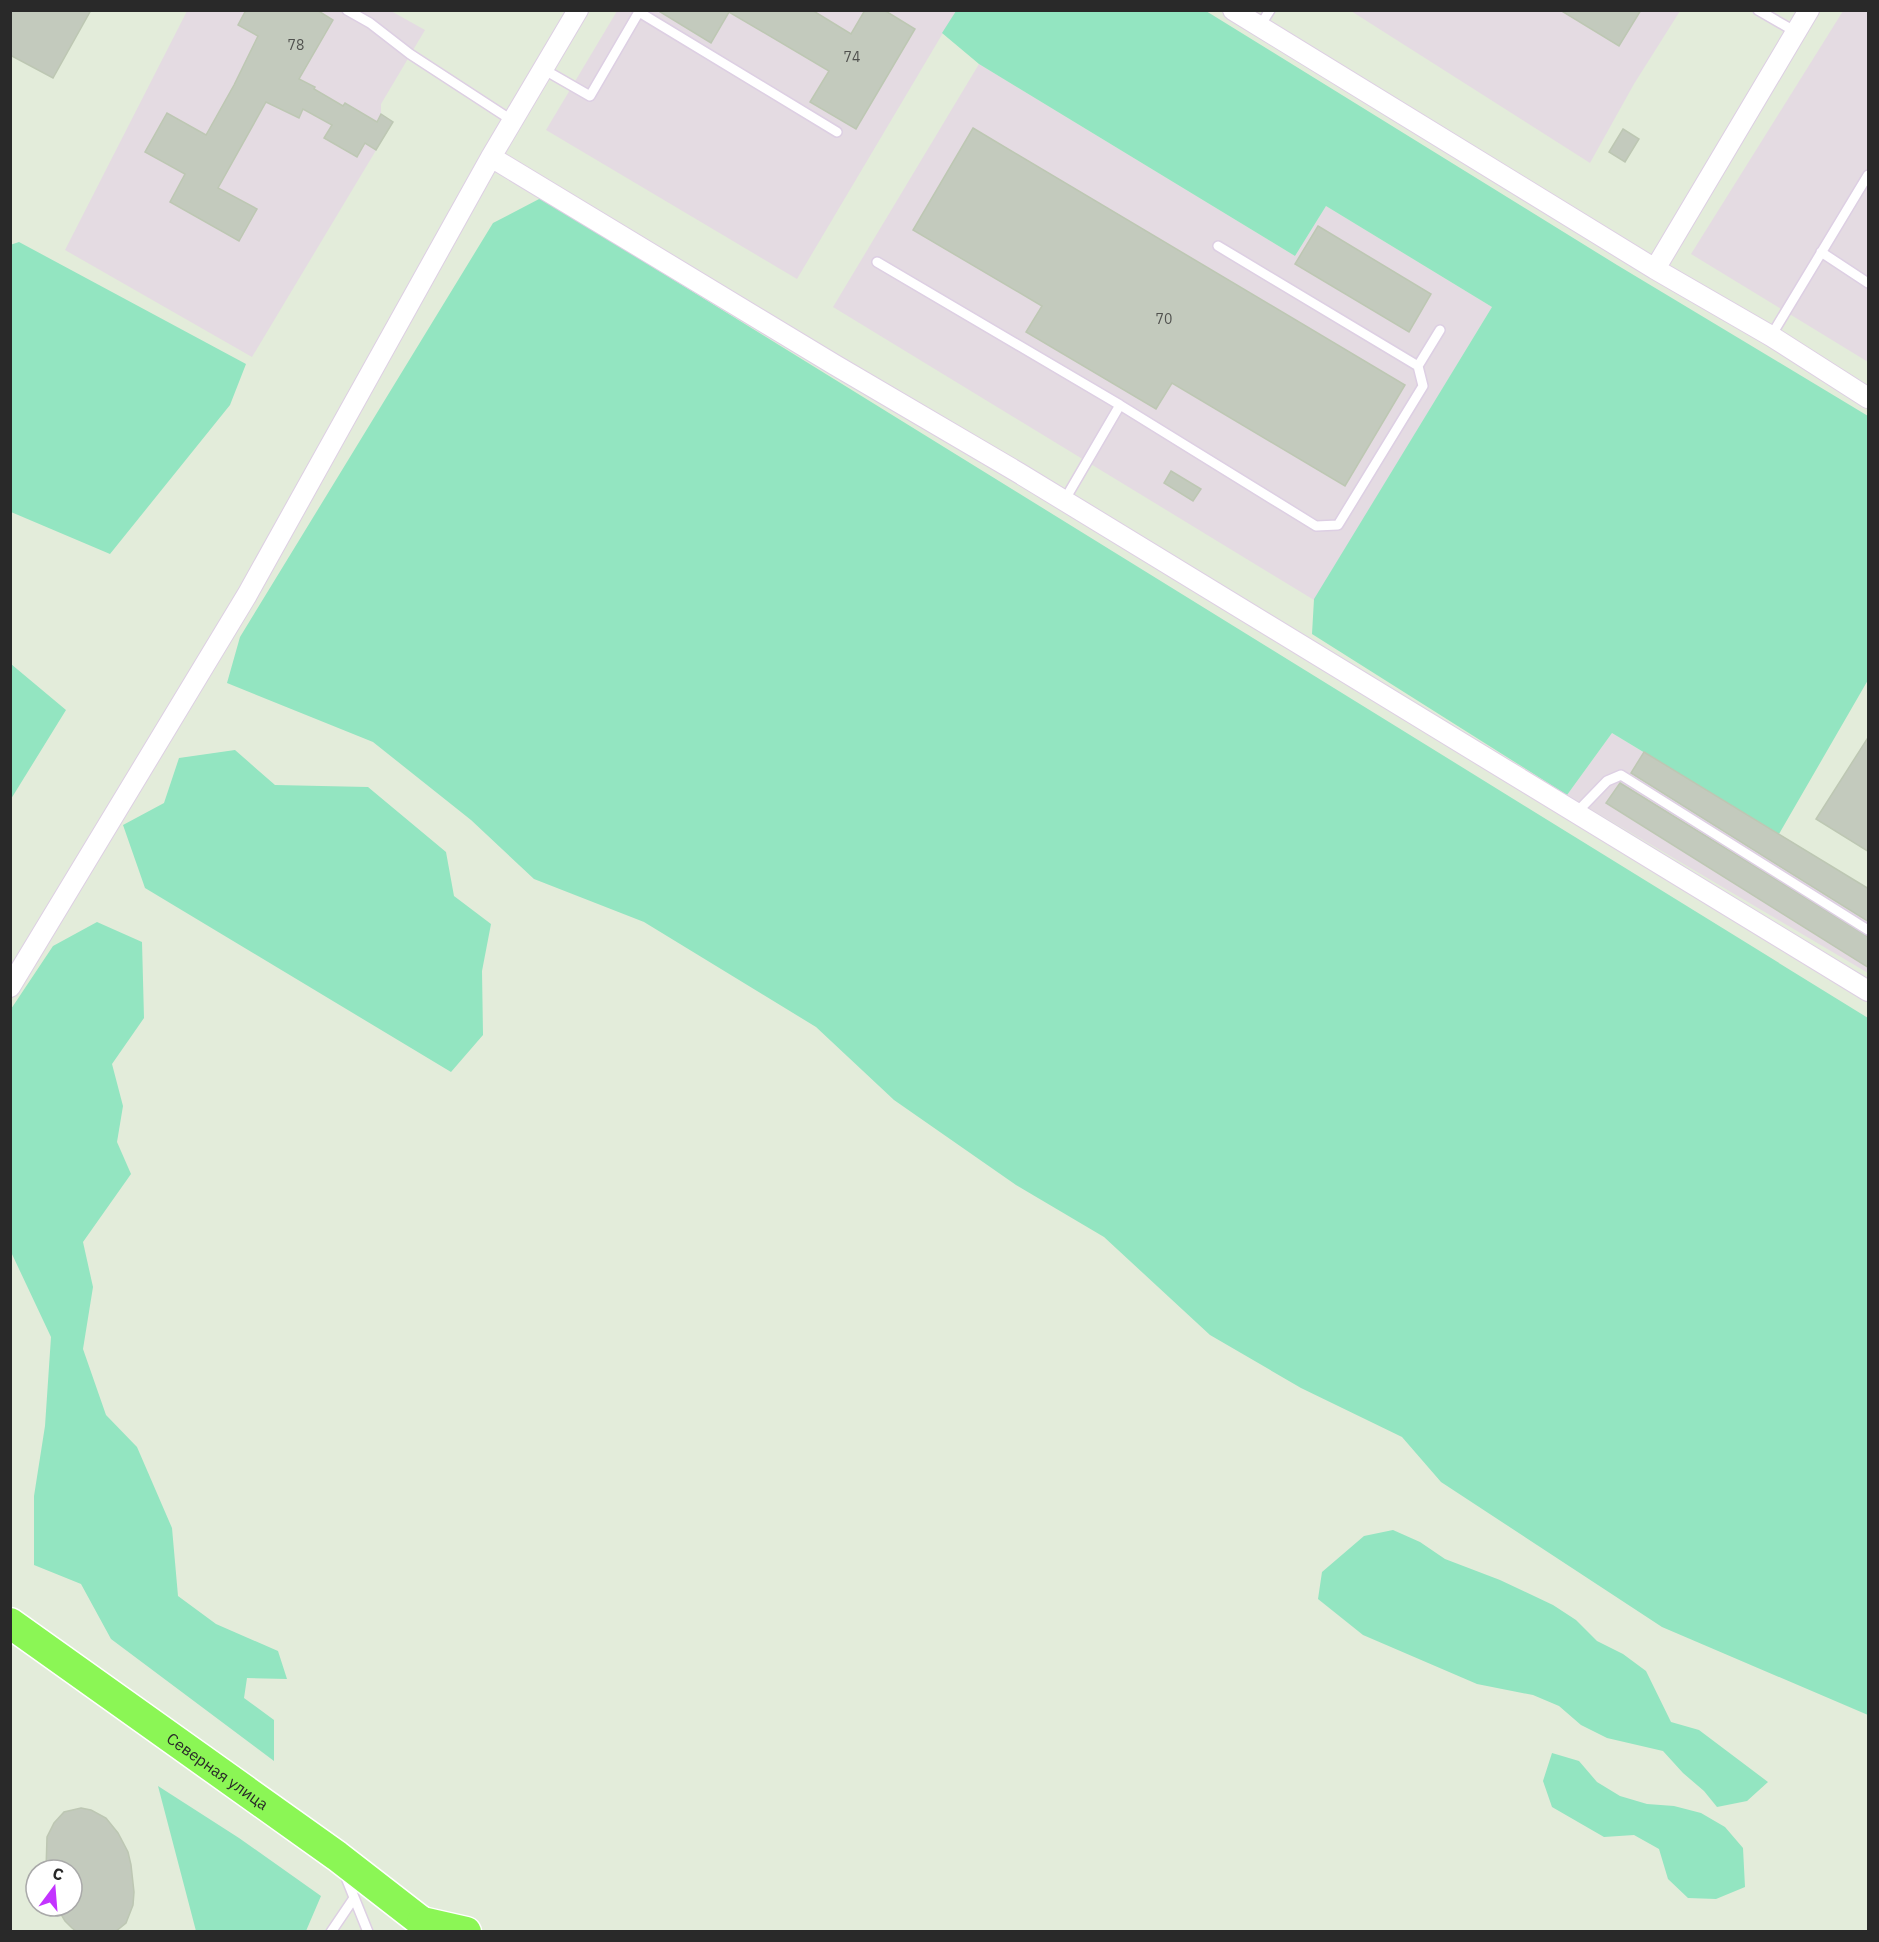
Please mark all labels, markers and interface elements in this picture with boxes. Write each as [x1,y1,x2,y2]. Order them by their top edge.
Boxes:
house number: 78 [288,36,304,54]
house number: 74 [844,48,860,66]
house number: 70 [1156,310,1172,328]
street label: Северная улица [163,1728,273,1814]
north arrow [24,1858,84,1918]
text: С [50,1863,66,1885]

